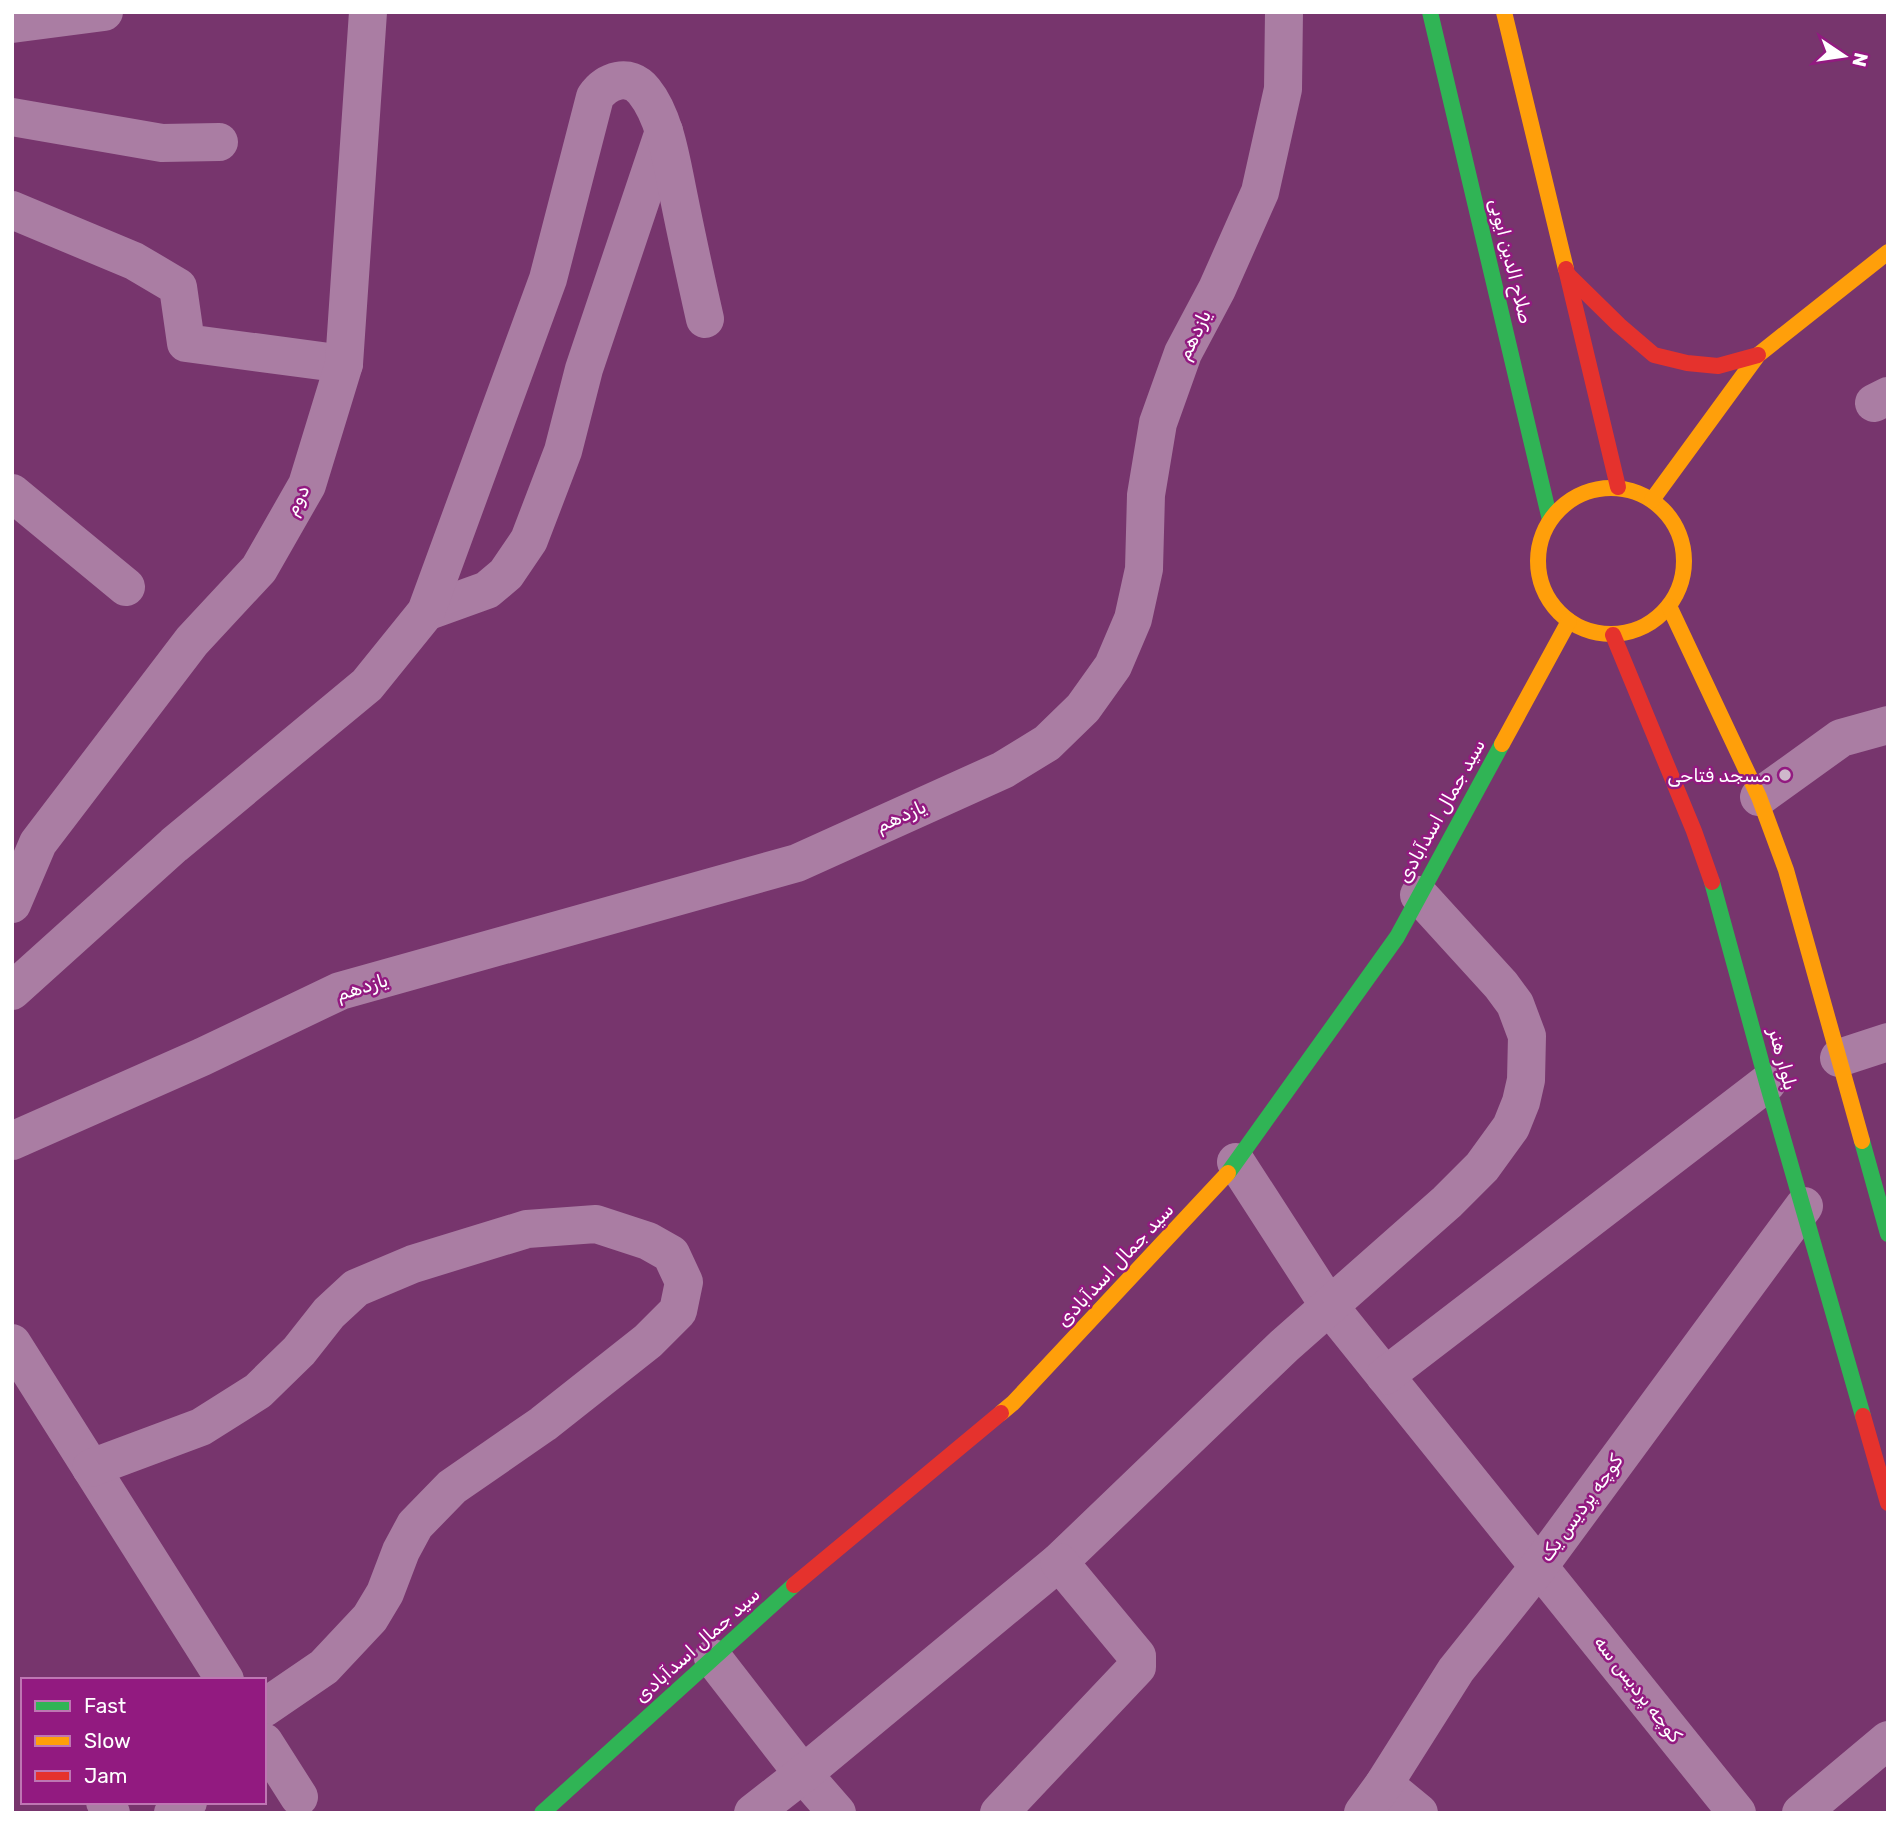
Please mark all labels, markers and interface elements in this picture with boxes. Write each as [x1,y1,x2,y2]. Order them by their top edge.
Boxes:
north arrow [1809,21,1879,91]
text: N [1847,50,1873,69]
street label: صلاح الدین ایوبی [1482,196,1538,327]
street label: یازدهم [1172,306,1217,364]
street label: دوم [280,481,315,519]
street label: سید جمال اسدآبادی [1392,735,1490,887]
place label: مسجد فتاحی [1667,764,1771,787]
marker: مسجد فتاحی [1777,767,1793,783]
street label: یازدهم [872,795,930,838]
street label: یازدهم [333,968,391,1007]
street label: بلوار هنر [1763,1024,1802,1093]
street label: سید جمال اسدآبادی [1052,1198,1178,1332]
street label: کوچه پردیس یک [1534,1449,1630,1567]
street label: سید جمال اسدآبادی [629,1583,765,1707]
street label: کوچه پردیس سه [1588,1631,1687,1748]
legend [21,1678,266,1804]
text: Fast [84,1693,126,1718]
text: Slow [84,1728,131,1753]
text: Jam [84,1763,128,1788]

